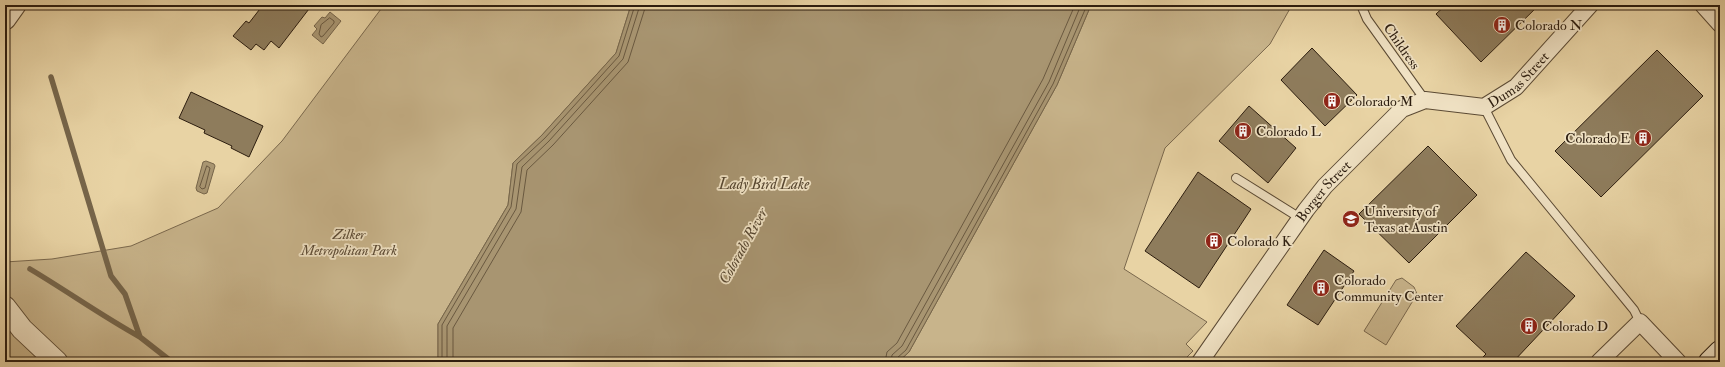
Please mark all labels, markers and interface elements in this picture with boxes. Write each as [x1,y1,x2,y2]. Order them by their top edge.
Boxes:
building icon: Colorado N [1492,15,1512,35]
place label: Colorado N [1515,17,1583,34]
street label: Childress [1380,20,1424,73]
street label: Dumas Street [1485,48,1553,112]
building icon: Colorado M [1322,91,1342,111]
place label: Colorado M [1345,93,1414,110]
building icon: Colorado L [1233,121,1253,141]
place label: Colorado L [1256,123,1321,140]
building icon: Colorado E [1633,128,1653,148]
place label: Colorado E [1565,130,1630,147]
street label: Borger Street [1292,157,1355,225]
water label: Lady Bird Lake [718,175,810,194]
place label: University of Texas at Austin [1364,203,1448,236]
water label: Colorado River [715,204,773,288]
school or university icon: University of Texas at Austin [1341,209,1361,229]
park label: Zilker Metropolitan Park [300,226,397,259]
building icon: Colorado K [1204,231,1224,251]
place label: Colorado K [1227,233,1292,250]
place label: Colorado Community Center [1334,272,1444,306]
building icon: Colorado Community Center [1311,278,1331,298]
building icon: Colorado D [1519,316,1539,336]
place label: Colorado D [1542,318,1608,335]

